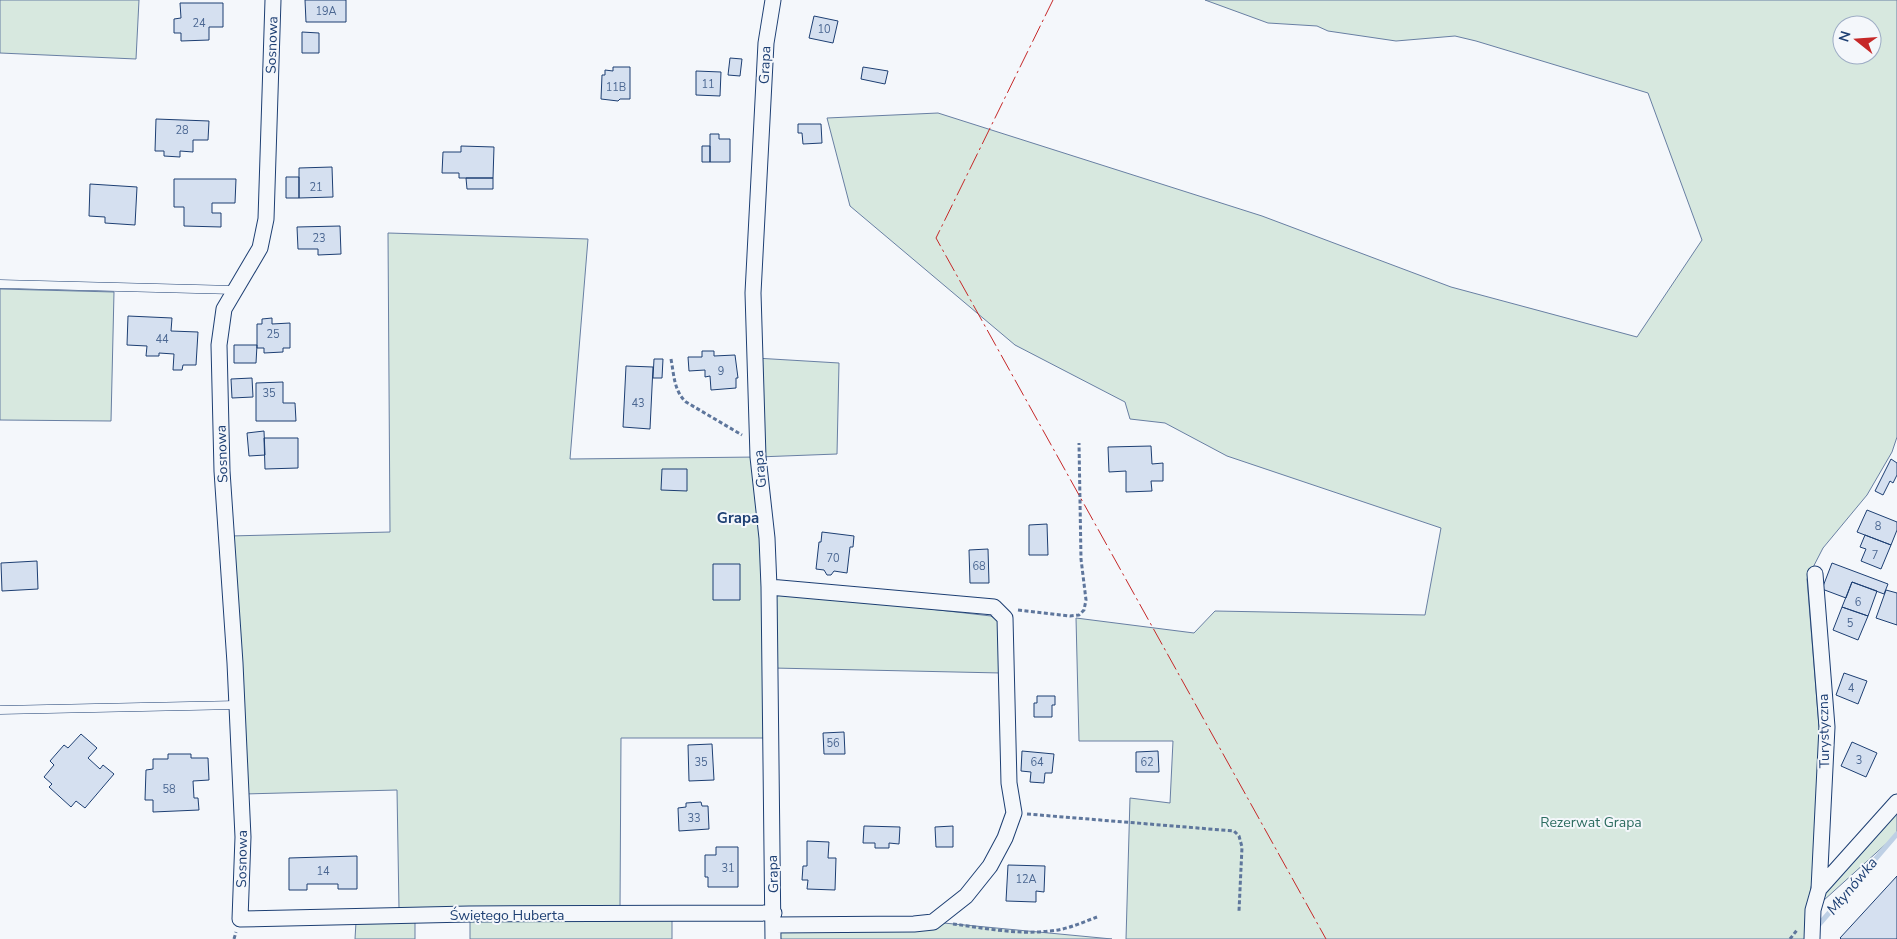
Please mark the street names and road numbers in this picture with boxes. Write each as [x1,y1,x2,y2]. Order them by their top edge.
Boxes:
street label: Sosnowa [261,16,283,74]
street label: Grapa [755,45,775,85]
street label: Sosnowa [211,425,233,483]
street label: Grapa [749,449,771,489]
street label: Turystyczna [1814,693,1834,769]
street label: Sosnowa [232,830,252,888]
street label: Grapa [763,855,783,893]
street label: Świętego Huberta [450,906,564,925]

